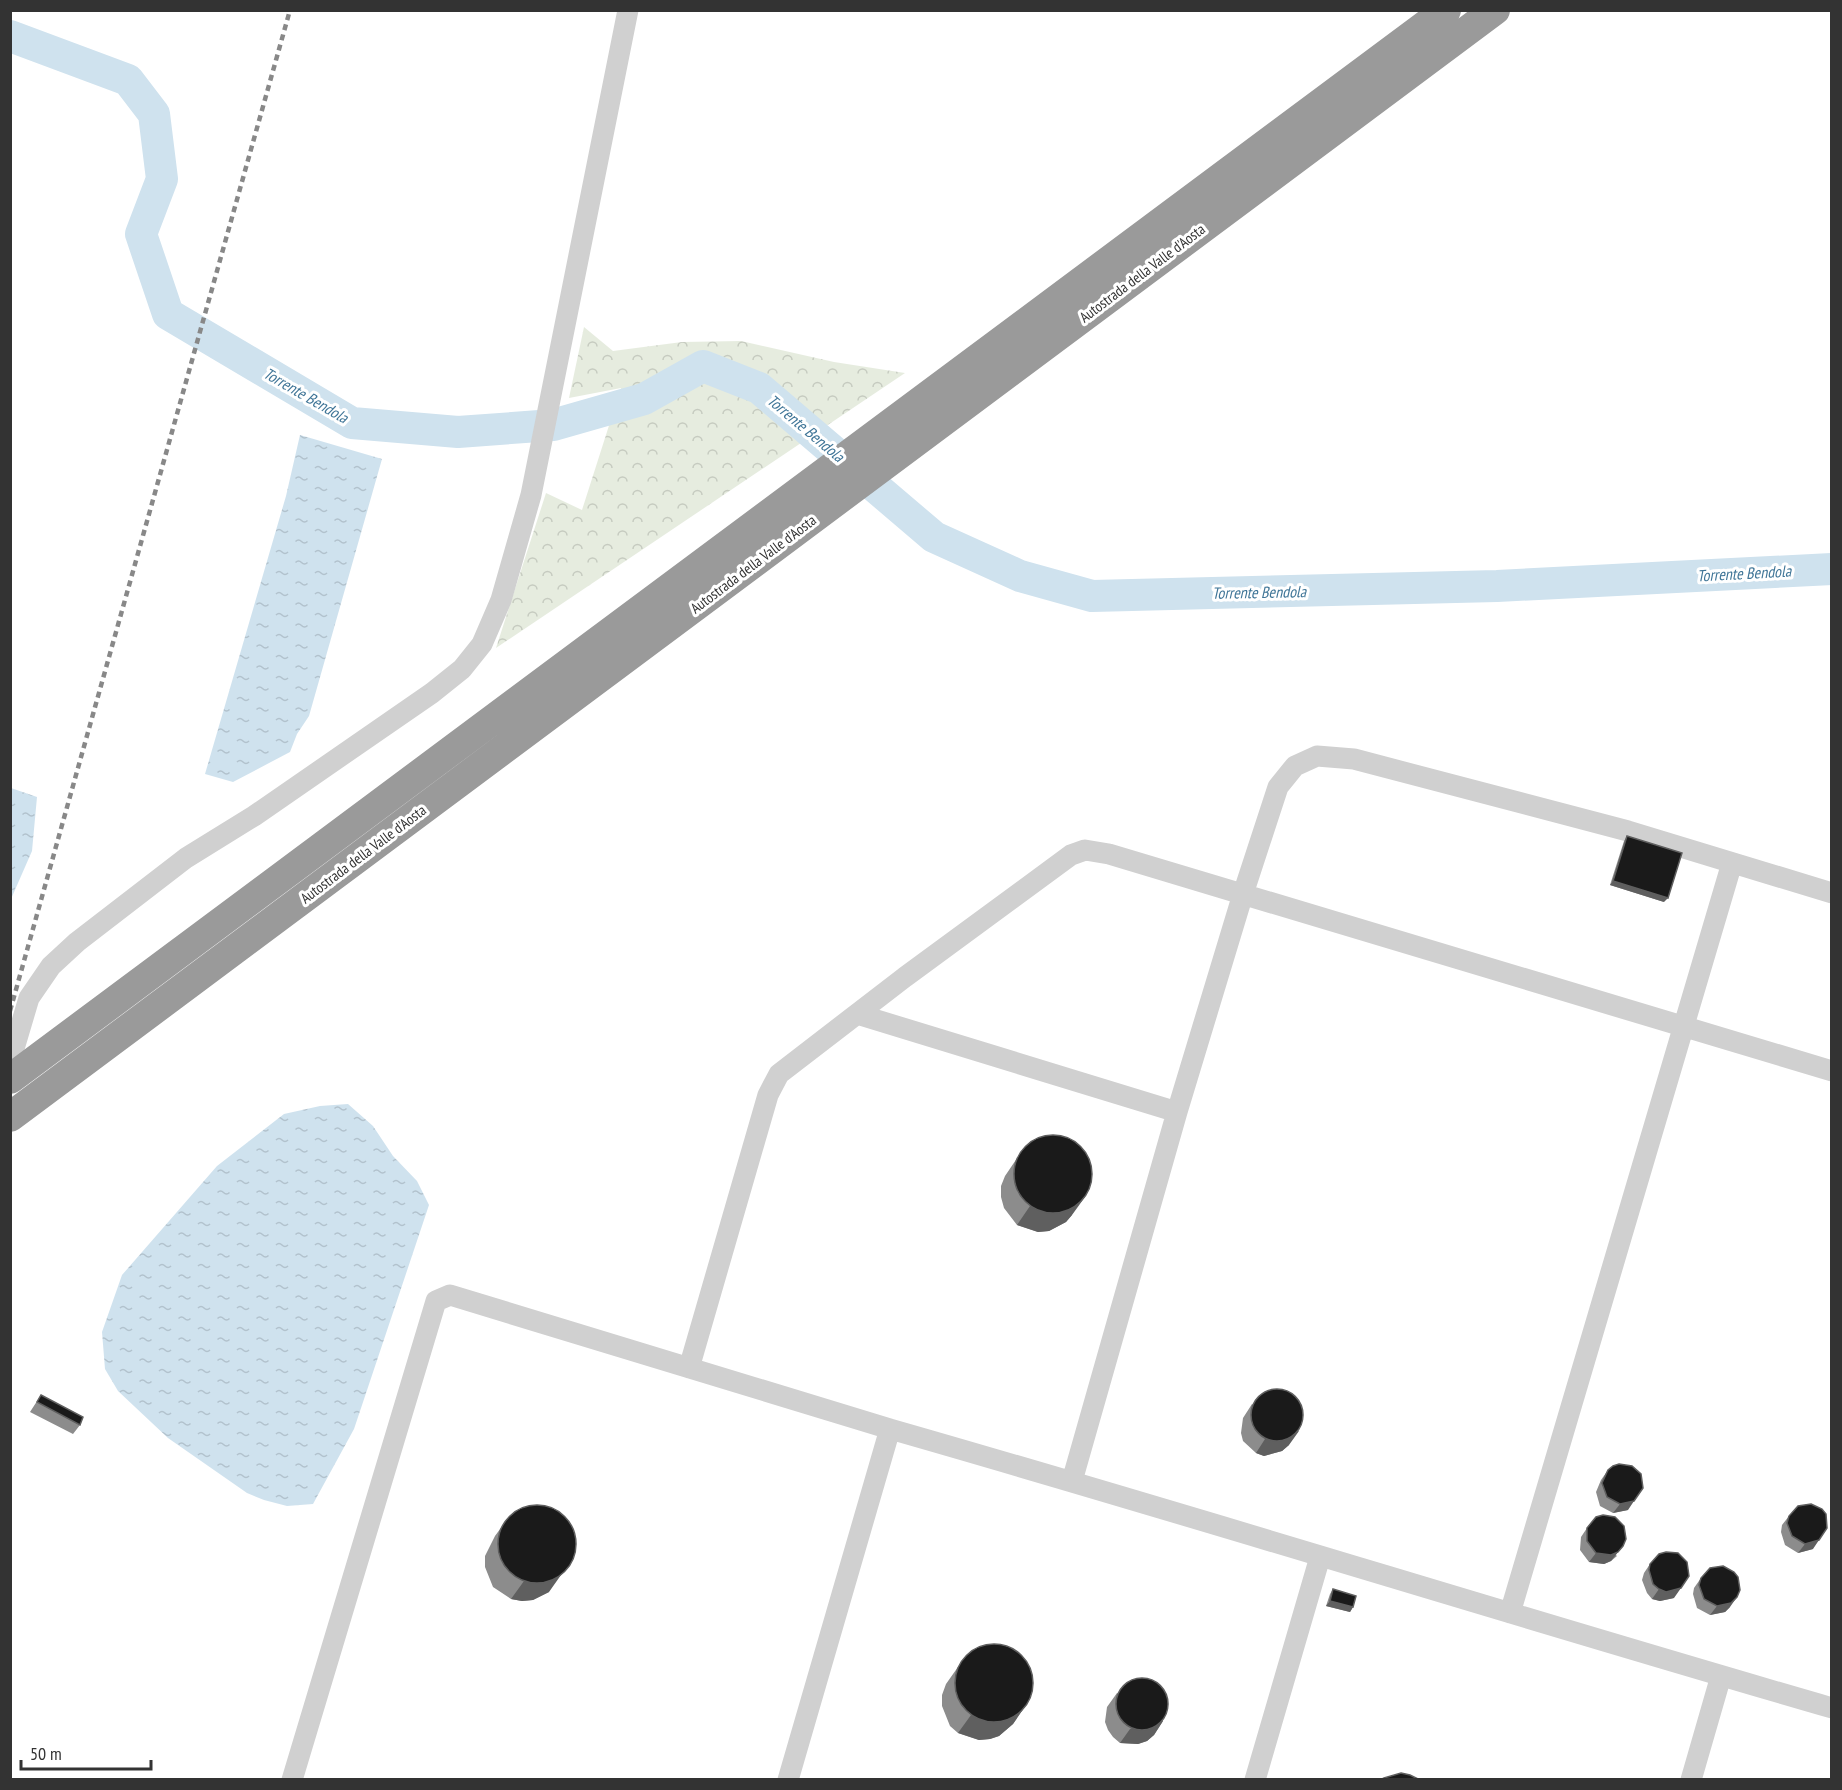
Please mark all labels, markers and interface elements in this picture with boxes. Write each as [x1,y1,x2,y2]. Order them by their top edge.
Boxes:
street label: Autostrada della Valle d'Aosta [1075,219,1209,327]
water label: Torrente Bendola [260,363,353,428]
water label: Torrente Bendola [763,390,850,467]
street label: Autostrada della Valle d'Aosta [686,510,820,618]
water label: Torrente Bendola [1696,560,1793,585]
water label: Torrente Bendola [1212,581,1308,603]
street label: Autostrada della Valle d'Aosta [296,800,430,908]
scale bar [21,1733,152,1771]
text: 50 m [30,1742,62,1765]

